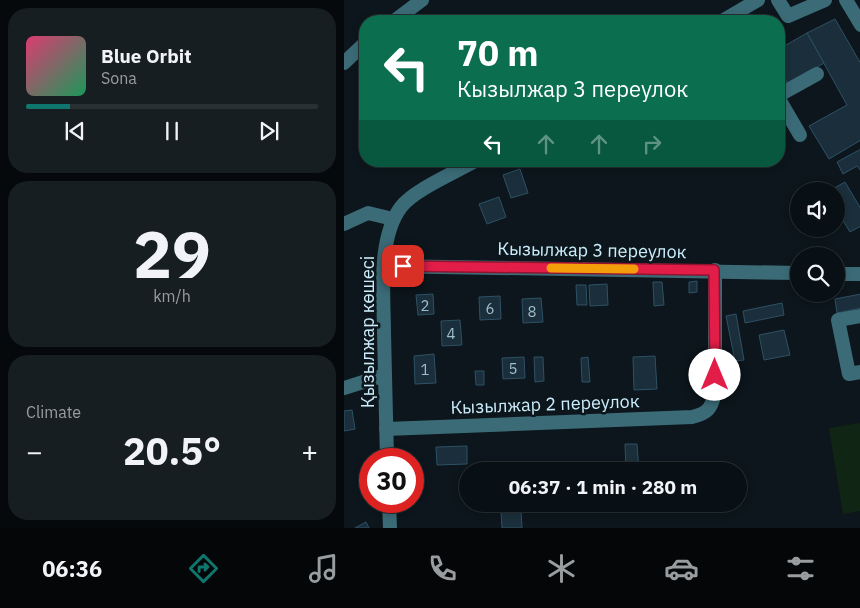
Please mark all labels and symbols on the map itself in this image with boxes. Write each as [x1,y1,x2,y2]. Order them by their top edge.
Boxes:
street label: Кызылжар 3 переулок [497,237,687,263]
pin [382,245,424,287]
street label: Қызылжар көшесі [356,256,379,408]
house number: 2 [420,296,430,315]
house number: 6 [485,299,495,318]
house number: 8 [527,302,537,321]
house number: 4 [446,324,456,343]
position arrow [688,348,740,400]
house number: 5 [508,359,518,378]
house number: 1 [420,360,430,379]
street label: Кызылжар 2 переулок [450,389,640,419]
speed limit sign: 30 [359,448,424,513]

